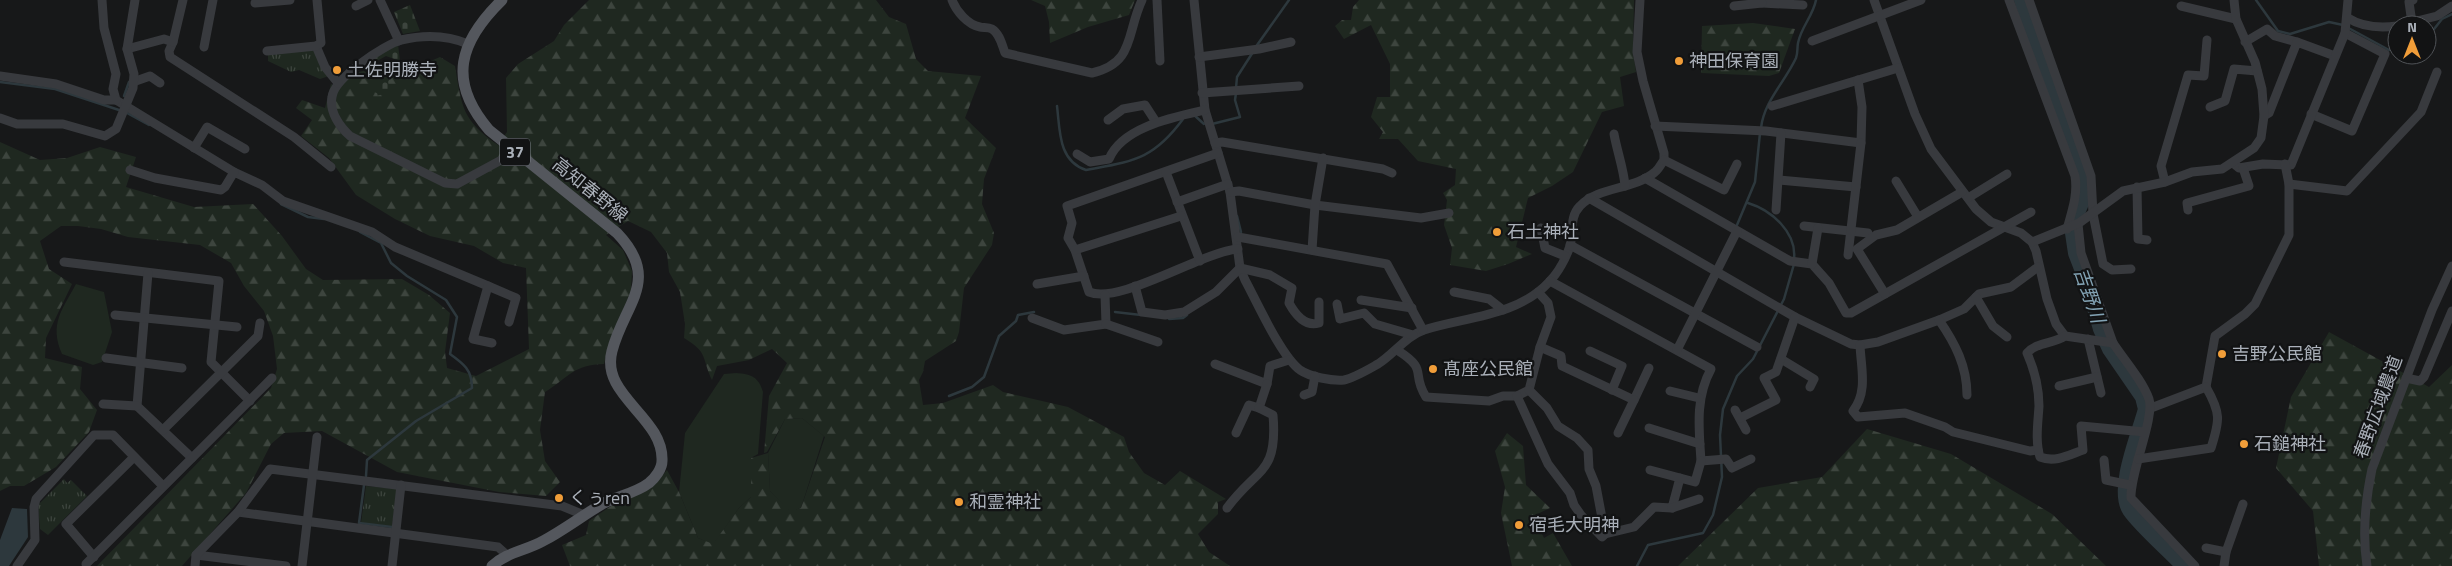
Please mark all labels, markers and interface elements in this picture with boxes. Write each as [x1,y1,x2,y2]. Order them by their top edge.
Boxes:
north arrow [2387,15,2437,65]
text: N [2407,16,2417,37]
place label: 神田保育園 [1689,47,1779,74]
marker: 神田保育園 [1673,55,1685,67]
place label: 土佐明勝寺 [347,56,437,83]
marker: 土佐明勝寺 [331,64,343,76]
road number: 37 [500,138,530,166]
street label: 高知春野線 [547,151,634,228]
place label: 石土神社 [1507,218,1579,245]
marker: 石土神社 [1491,226,1503,238]
water label: 吉野川 [2067,263,2114,328]
place label: 吉野公民館 [2232,340,2322,367]
marker: 吉野公民館 [2216,348,2228,360]
street label: 春野広域農道 [2346,351,2409,462]
place label: 髙座公民館 [1443,355,1533,382]
marker: 髙座公民館 [1427,363,1439,375]
place label: 石鎚神社 [2254,430,2326,457]
marker: 石鎚神社 [2238,438,2250,450]
place label: くぅren [569,484,630,511]
place label: 和霊神社 [969,488,1041,515]
marker: くぅren [553,492,565,504]
marker: 和霊神社 [953,496,965,508]
place label: 宿毛大明神 [1529,511,1619,538]
marker: 宿毛大明神 [1513,519,1525,531]

